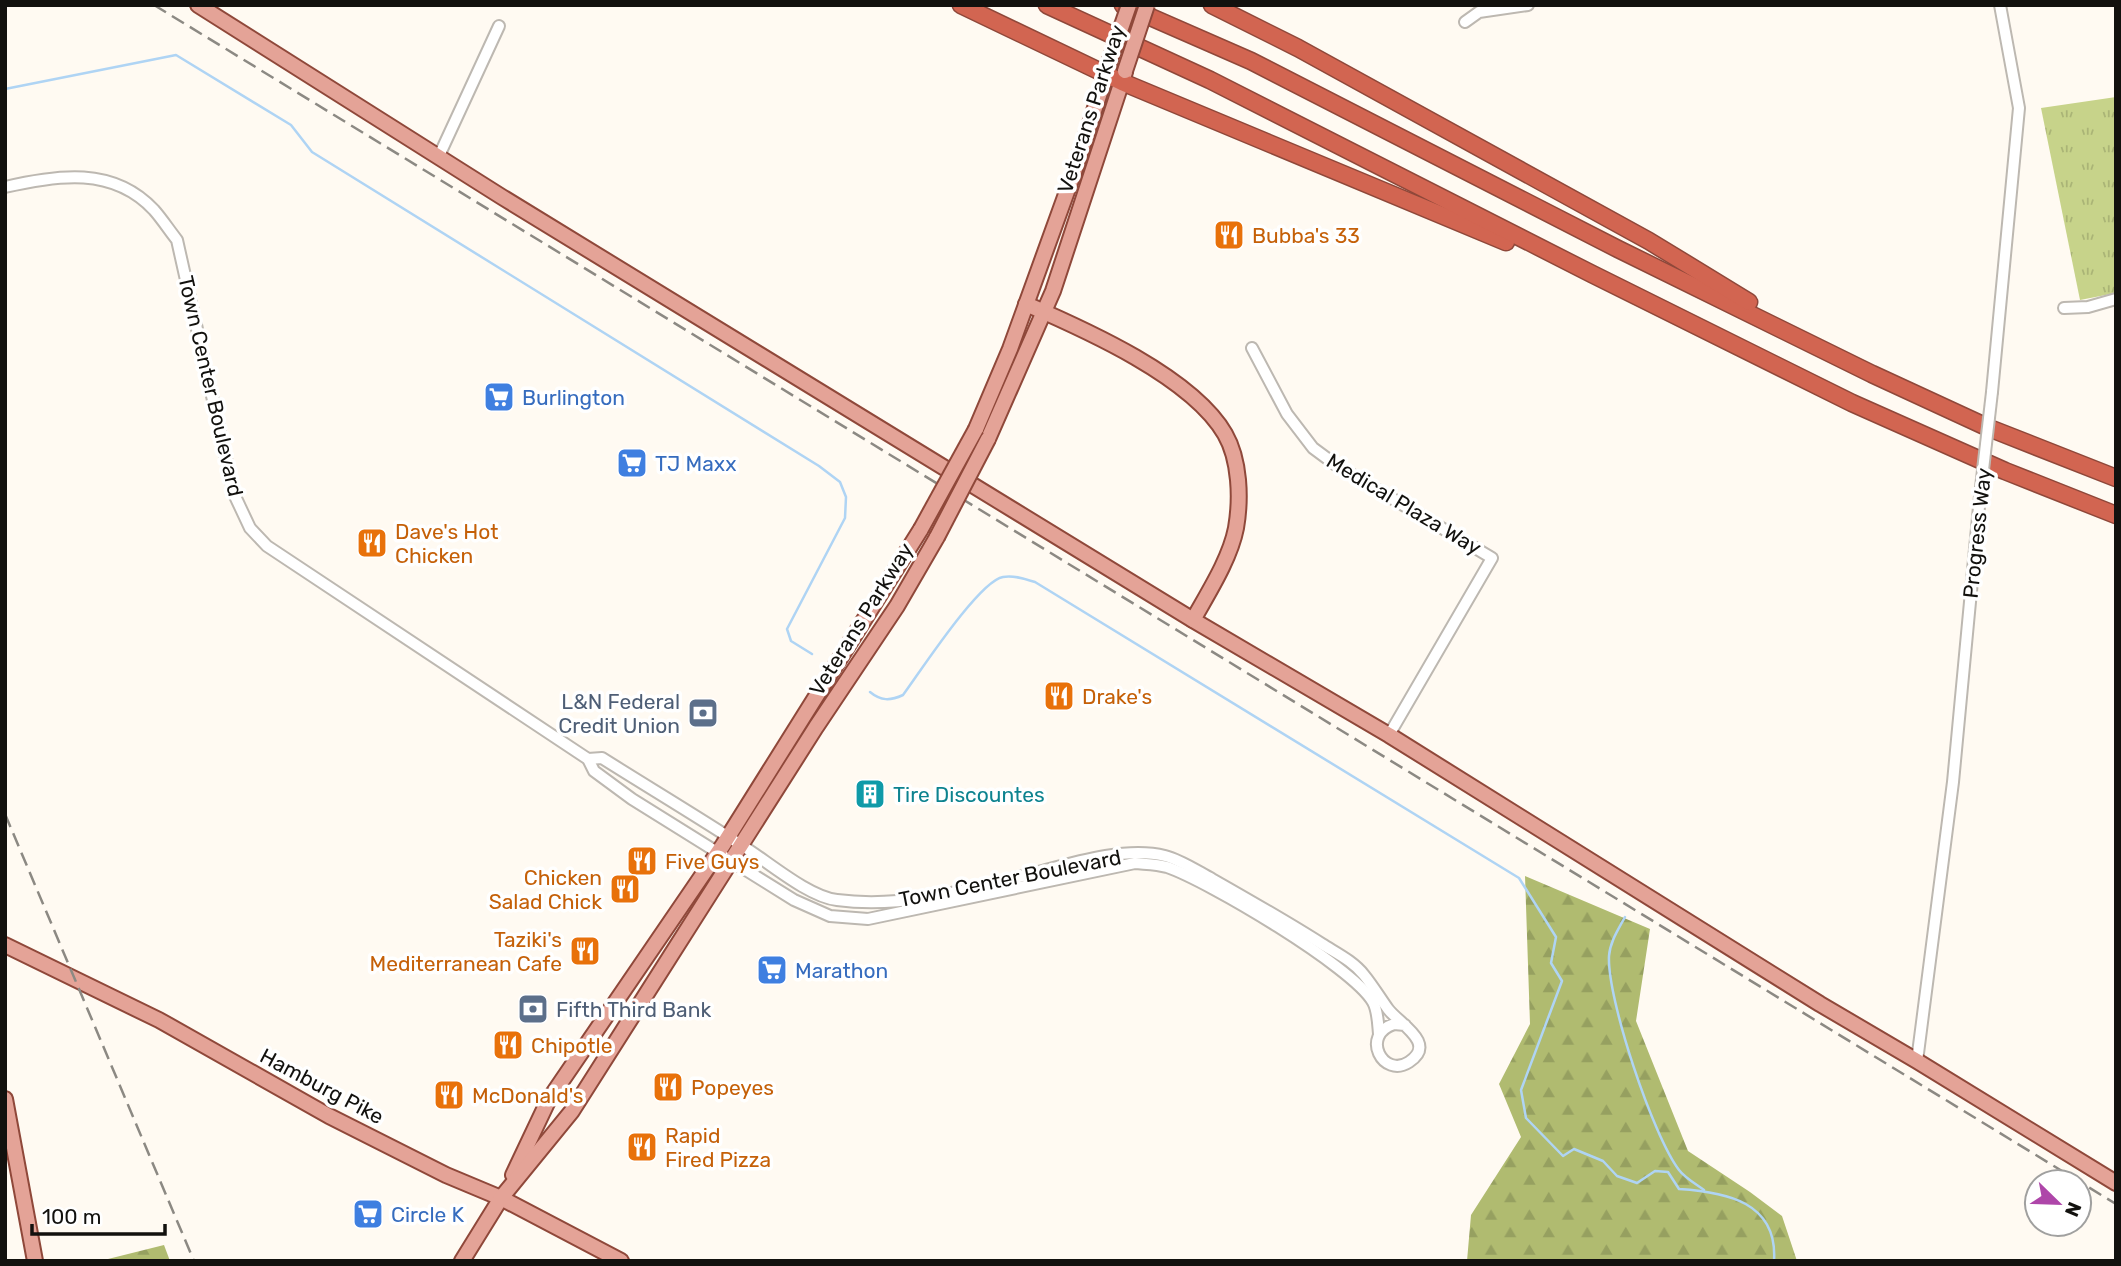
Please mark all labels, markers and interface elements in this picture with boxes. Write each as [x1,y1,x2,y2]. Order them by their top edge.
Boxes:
street label: Veterans Parkway [1052,21,1130,196]
restaurant icon: Bubba's 33 [1212,218,1246,252]
place label: Bubba's 33 [1252,223,1360,248]
street label: Town Center Boulevard [173,273,249,499]
supermarket icon: Burlington [482,380,516,414]
place label: Burlington [522,385,625,410]
supermarket icon: TJ Maxx [615,446,649,480]
street label: Medical Plaza Way [1322,448,1486,560]
place label: TJ Maxx [655,451,736,476]
street label: Progress Way [1958,466,1996,599]
place label: Dave's Hot Chicken [395,519,498,568]
restaurant icon: Dave's Hot Chicken [355,526,389,560]
street label: Veterans Parkway [804,538,918,700]
restaurant icon: Drake's [1042,679,1076,713]
place label: Drake's [1082,684,1152,709]
place label: L&N Federal Credit Union [558,689,680,738]
bank icon: L&N Federal Credit Union [686,696,720,730]
building icon: Tire Discountes [853,777,887,811]
place label: Tire Discountes [893,782,1045,807]
restaurant icon: Five Guys [625,844,659,878]
street label: Town Center Boulevard [897,844,1123,912]
place label: Five Guys [665,849,759,874]
place label: Chicken Salad Chick [489,865,602,914]
restaurant icon: Chicken Salad Chick [608,872,642,906]
place label: Taziki's Mediterranean Cafe [370,927,562,976]
restaurant icon: Taziki's Mediterranean Cafe [568,934,602,968]
supermarket icon: Marathon [755,953,789,987]
place label: Marathon [795,958,888,983]
bank icon: Fifth Third Bank [516,992,550,1026]
place label: Fifth Third Bank [556,997,711,1022]
restaurant icon: Chipotle [491,1028,525,1062]
place label: Chipotle [531,1033,612,1058]
street label: Hamburg Pike [256,1043,388,1129]
restaurant icon: Popeyes [651,1070,685,1104]
place label: Popeyes [691,1075,774,1100]
restaurant icon: McDonald's [432,1078,466,1112]
place label: McDonald's [472,1083,584,1108]
place label: Rapid Fired Pizza [665,1123,771,1172]
restaurant icon: Rapid Fired Pizza [625,1130,659,1164]
north arrow [2023,1168,2093,1238]
scale bar [32,1192,164,1236]
supermarket icon: Circle K [351,1197,385,1231]
text: N [2060,1199,2086,1220]
place label: Circle K [391,1202,464,1227]
text: 100 m [42,1204,101,1229]

